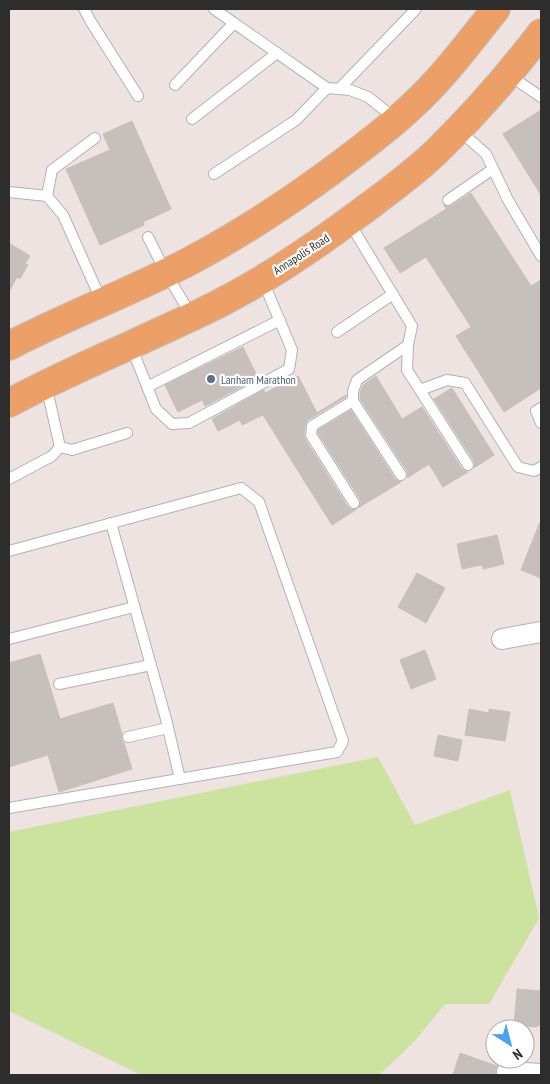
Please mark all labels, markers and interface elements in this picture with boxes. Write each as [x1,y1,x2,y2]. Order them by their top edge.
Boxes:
street label: Annapolis Road [270,230,332,278]
place label: Lanham Marathon [221,372,296,387]
marker: Lanham Marathon [205,373,217,385]
north arrow [485,1019,535,1069]
text: N [509,1045,526,1064]

